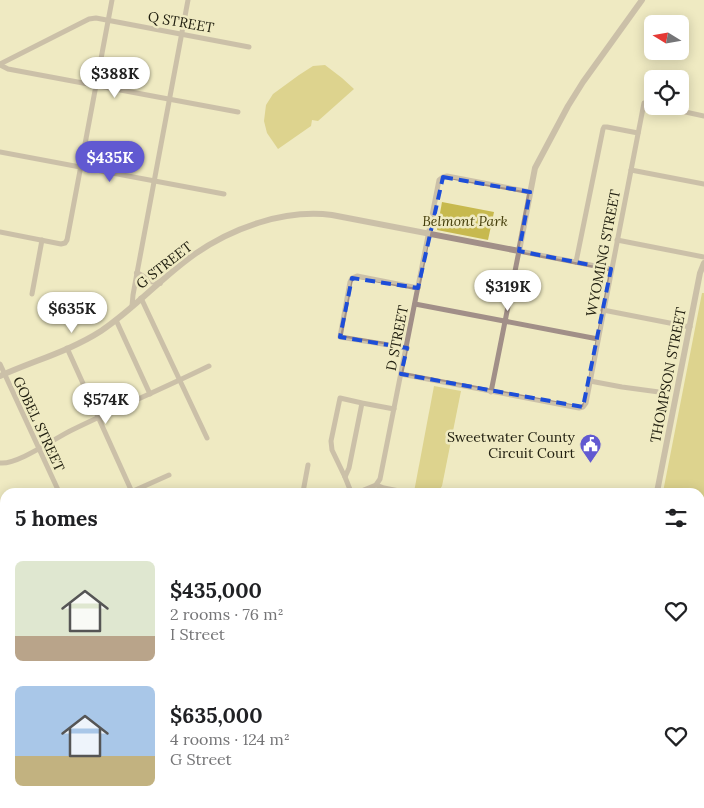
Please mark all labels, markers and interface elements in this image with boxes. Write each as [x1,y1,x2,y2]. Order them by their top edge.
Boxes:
street label: Q STREET [146,7,216,37]
north arrow [644,15,689,60]
map controls [644,15,689,115]
pin: $388K [80,56,150,99]
text: $388K [91,63,139,83]
button: locate [644,70,689,115]
pin: $435K [75,140,145,183]
text: $435K [86,147,134,167]
street label: WYOMING STREET [582,188,624,318]
park label: Belmont Park [422,212,508,230]
street label: G STREET [132,237,196,293]
pin: $319K [473,270,543,312]
text: $319K [485,276,531,296]
pin: $635K [37,292,107,334]
text: $635K [48,298,96,318]
street label: D STREET [382,304,412,372]
street label: THOMPSON STREET [646,306,690,444]
street label: GOBEL STREET [9,374,69,474]
pin: $574K [71,382,141,425]
text: $574K [83,389,129,409]
place label: Sweetwater County Circuit Court [447,428,576,462]
public building icon: Sweetwater County Circuit Court [579,433,603,464]
icon: filters [662,504,690,532]
text: 5 homes [15,505,98,532]
text: $435,000 [170,577,262,604]
icon: home [55,581,115,641]
icon: heart [662,597,690,625]
text: 2 rooms · 76 m² [170,604,284,624]
text: I Street [170,624,225,644]
text: $635,000 [170,702,263,729]
icon: home [55,706,115,766]
icon: heart [662,722,690,750]
text: 4 rooms · 124 m² [170,729,290,749]
text: G Street [170,749,232,769]

